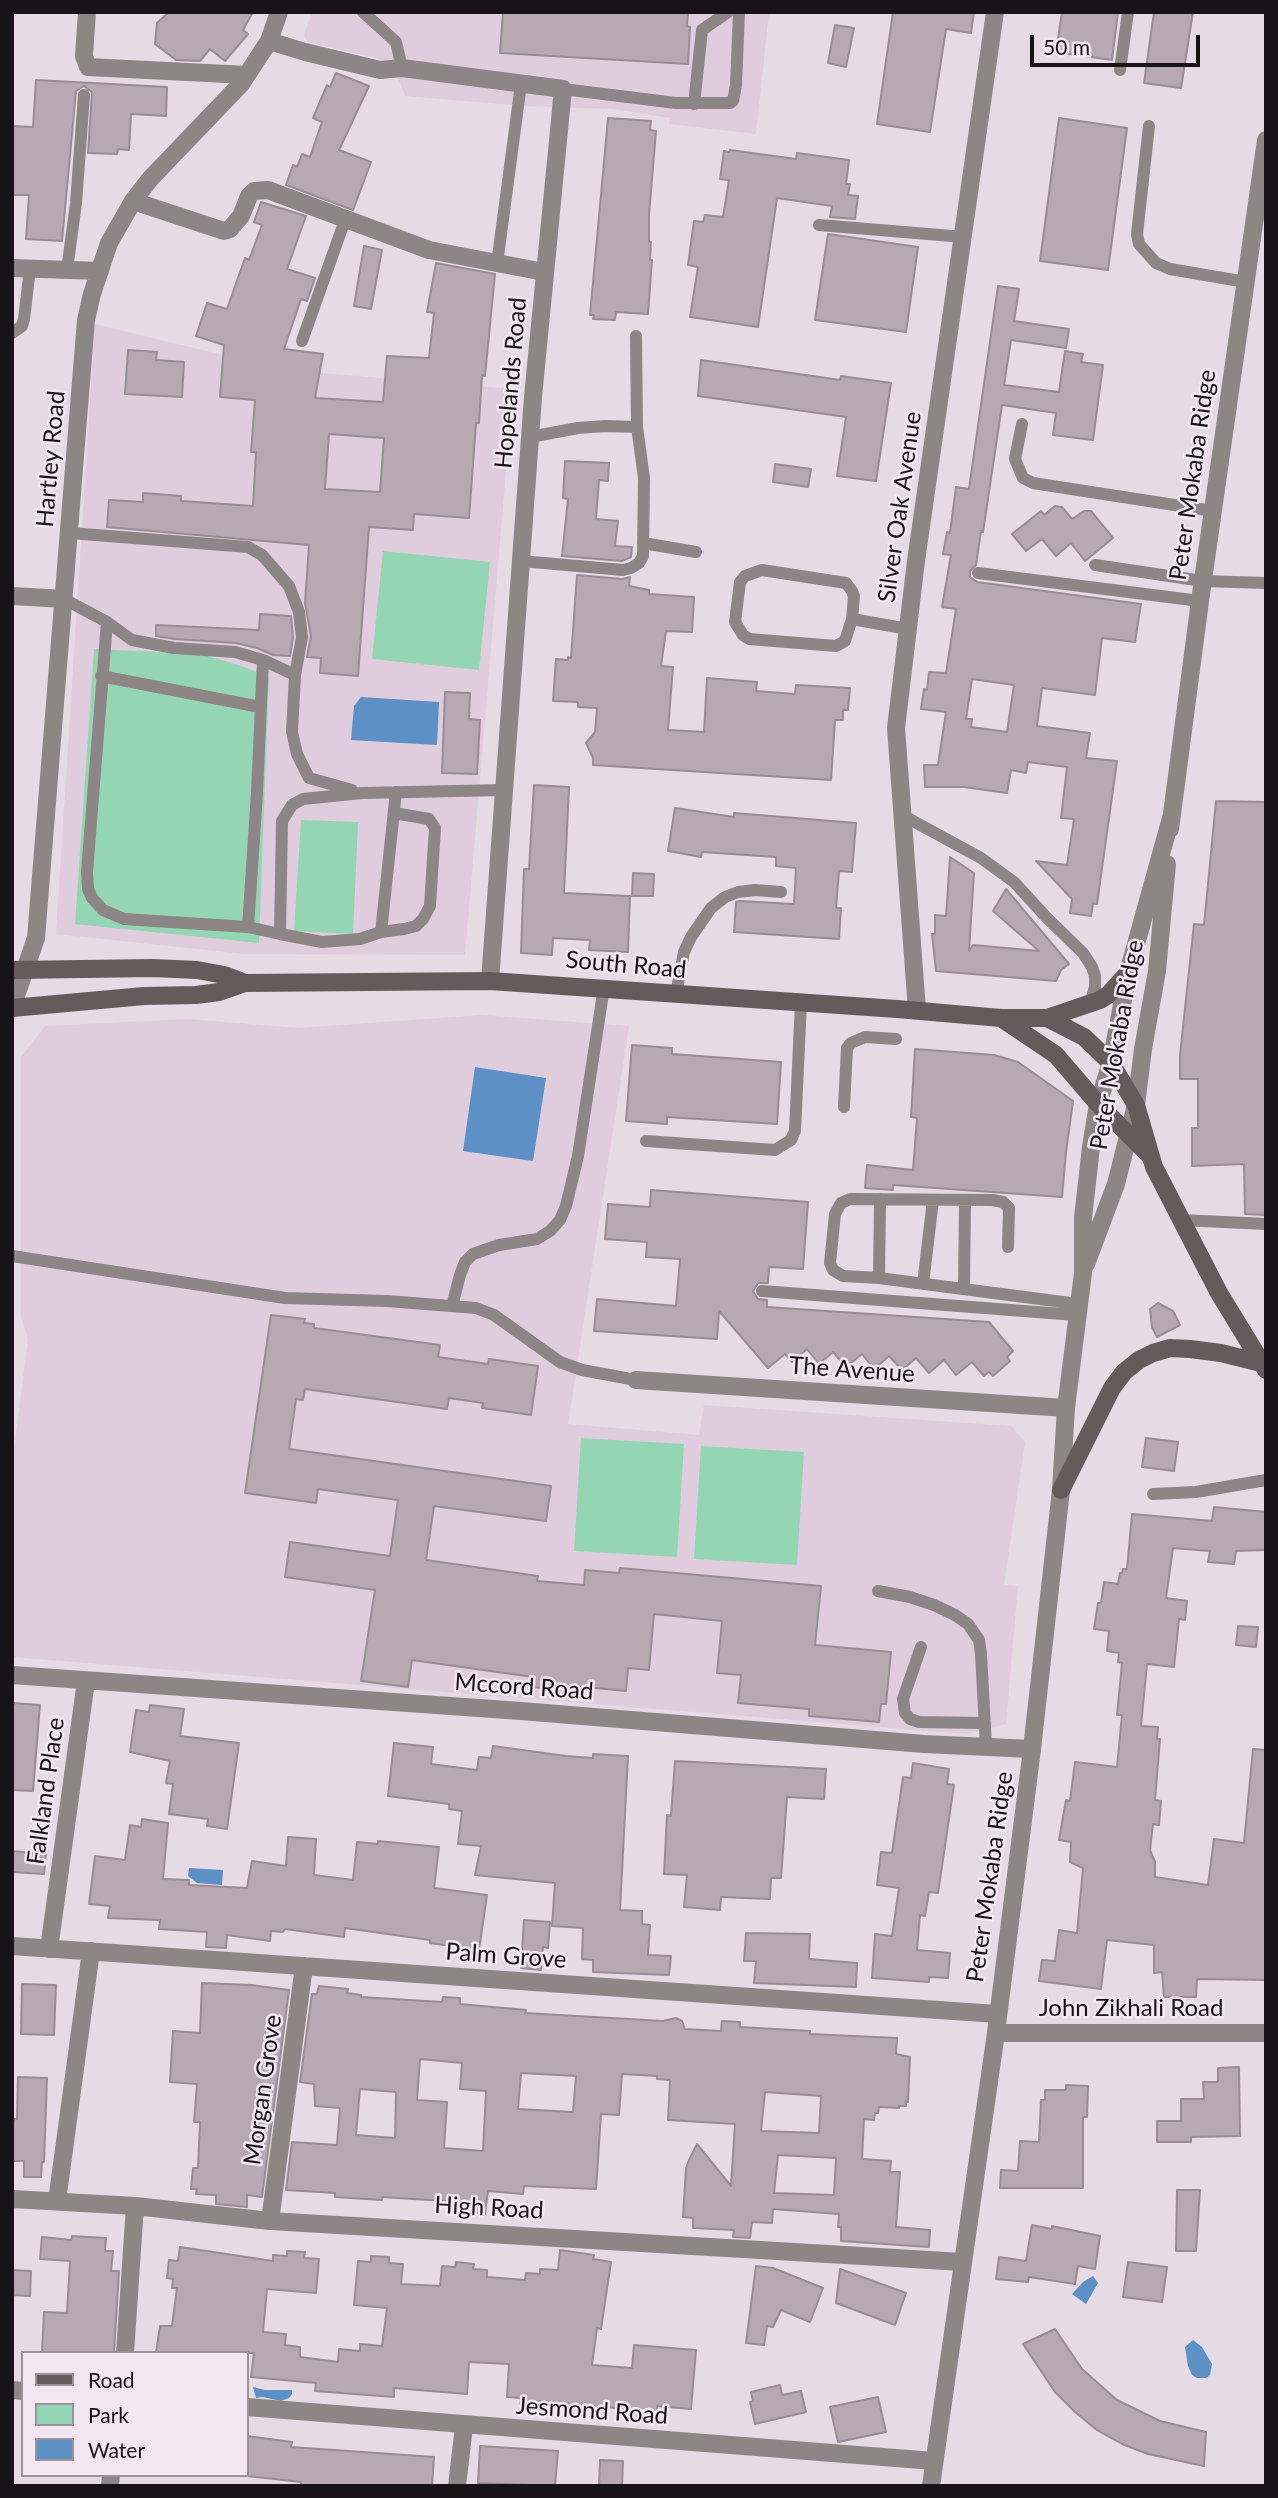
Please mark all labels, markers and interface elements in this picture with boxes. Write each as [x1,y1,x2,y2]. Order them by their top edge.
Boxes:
scale bar [1033,21,1203,65]
text: 50 m [1043,34,1090,59]
street label: Hopelands Road [489,296,533,470]
street label: Peter Mokaba Ridge [1164,368,1222,582]
street label: Hartley Road [31,390,71,528]
street label: Silver Oak Avenue [872,410,928,604]
street label: Peter Mokaba Ridge [1084,938,1150,1152]
street label: South Road [564,945,688,985]
street label: The Avenue [788,1351,916,1389]
street label: Mccord Road [454,1668,594,1706]
street label: Falkland Place [21,1716,71,1866]
street label: Peter Mokaba Ridge [961,1770,1019,1984]
street label: Palm Grove [445,1937,567,1975]
street label: John Zikhali Road [1039,1994,1223,2022]
street label: Morgan Grove [238,2013,288,2167]
street label: High Road [434,2191,544,2225]
legend [21,2351,248,2477]
text: Road [88,2367,135,2392]
street label: Jesmond Road [515,2391,669,2431]
text: Park [88,2402,129,2427]
text: Water [88,2437,145,2462]

